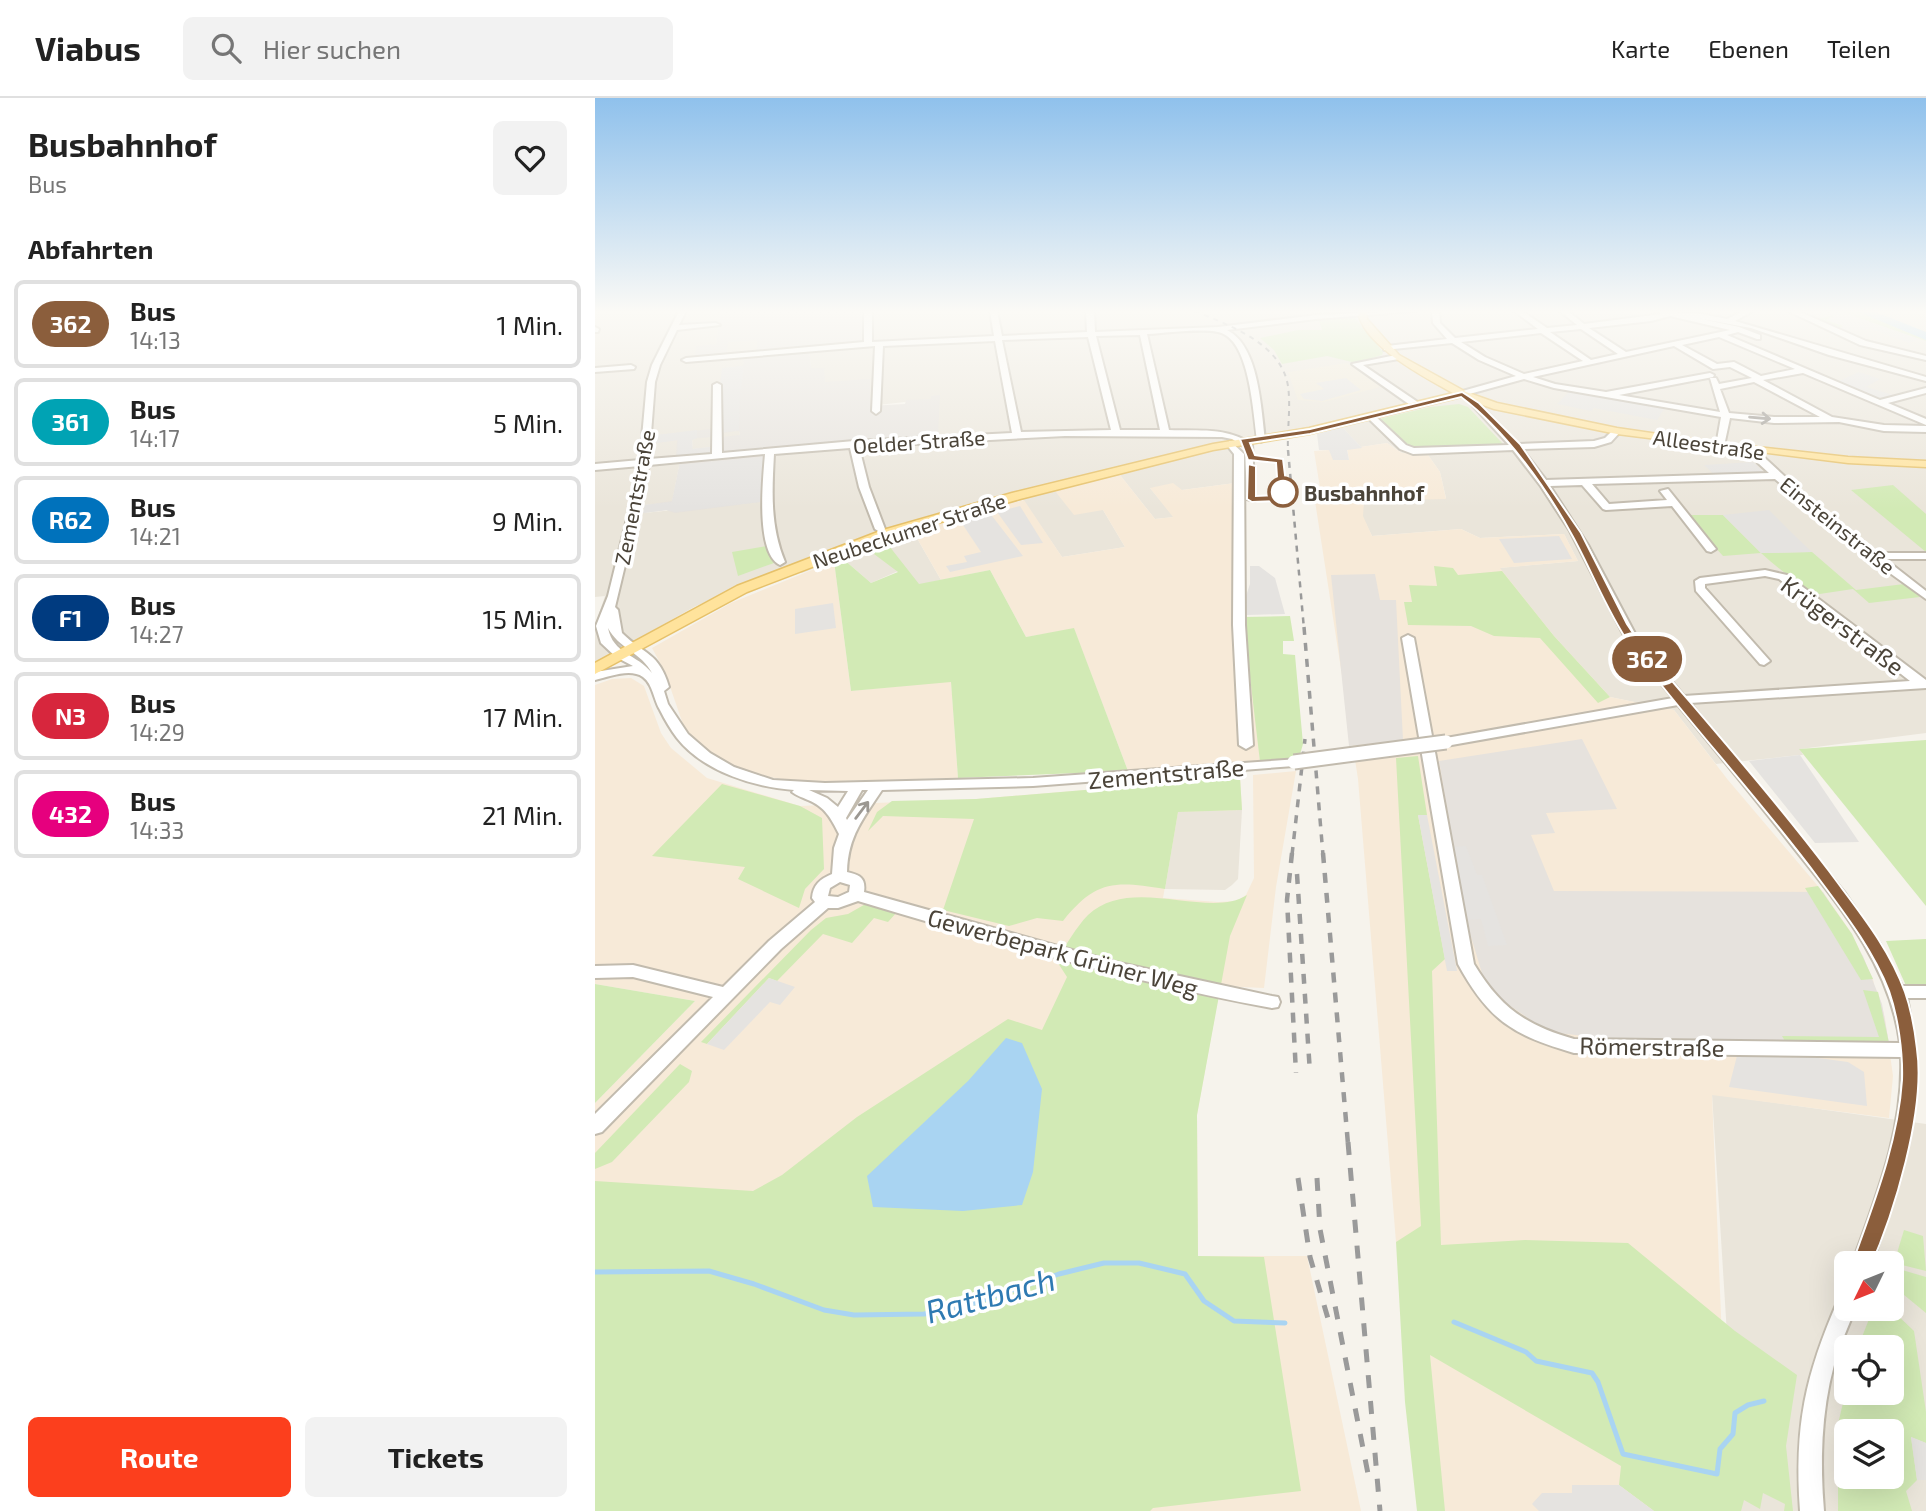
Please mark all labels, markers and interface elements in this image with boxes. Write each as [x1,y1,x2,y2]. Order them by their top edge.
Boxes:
search box [183,17,673,80]
text: Viabus [35,28,141,68]
icon: search [207,29,245,67]
text: Hier suchen [263,33,401,64]
text: Karte [1611,34,1670,63]
text: Ebenen [1708,34,1789,63]
text: Teilen [1827,34,1891,63]
button: heart [493,121,567,195]
text: Busbahnhof [28,124,217,164]
text: Bus [28,170,67,198]
text: Abfahrten [28,233,153,264]
text: Bus [130,295,176,326]
text: 362 [50,309,91,338]
text: 1 Min. [497,309,563,340]
text: 14:13 [130,326,181,354]
text: Bus [130,393,176,424]
text: 361 [51,407,90,436]
text: 5 Min. [493,407,563,438]
one-way arrow [1748,412,1771,425]
text: 14:17 [130,424,180,452]
street label: Oelder Straße [852,424,986,458]
street label: Alleestraße [1652,424,1766,464]
street label: Zementstraße [609,427,659,567]
street label: Einsteinstraße [1775,471,1901,579]
marker: Busbahnhof [1268,477,1298,507]
place label: Busbahnhof [1304,480,1425,505]
street label: Neubeckumer Straße [809,487,1009,573]
text: Bus [130,491,176,522]
text: R62 [49,505,92,534]
text: 9 Min. [492,505,563,536]
text: 14:21 [130,522,181,550]
street label: Krügerstraße [1776,569,1910,681]
text: Bus [130,589,176,620]
text: F1 [59,603,82,632]
text: 15 Min. [483,603,563,634]
text: 14:27 [130,620,183,648]
line badge: 362 [1607,636,1687,682]
text: 362 [1626,644,1668,673]
text: Bus [130,687,176,718]
text: N3 [55,701,86,730]
text: 17 Min. [483,701,563,732]
text: 14:29 [130,718,185,746]
street label: Zementstraße [1087,752,1245,794]
text: Bus [130,785,176,816]
text: 432 [49,799,92,828]
text: 21 Min. [482,799,563,830]
one-way arrow [854,801,869,819]
text: 14:33 [130,816,184,844]
street label: Gewerbepark Grüner Weg [925,902,1201,1002]
street label: Römerstraße [1579,1030,1725,1062]
north arrow [1834,1251,1904,1321]
map controls [1834,1251,1904,1489]
water label: Rattbach [921,1258,1059,1330]
button: locate [1834,1335,1904,1405]
button: Route [28,1417,291,1497]
button: Tickets [305,1417,567,1497]
button: layers [1834,1419,1904,1489]

